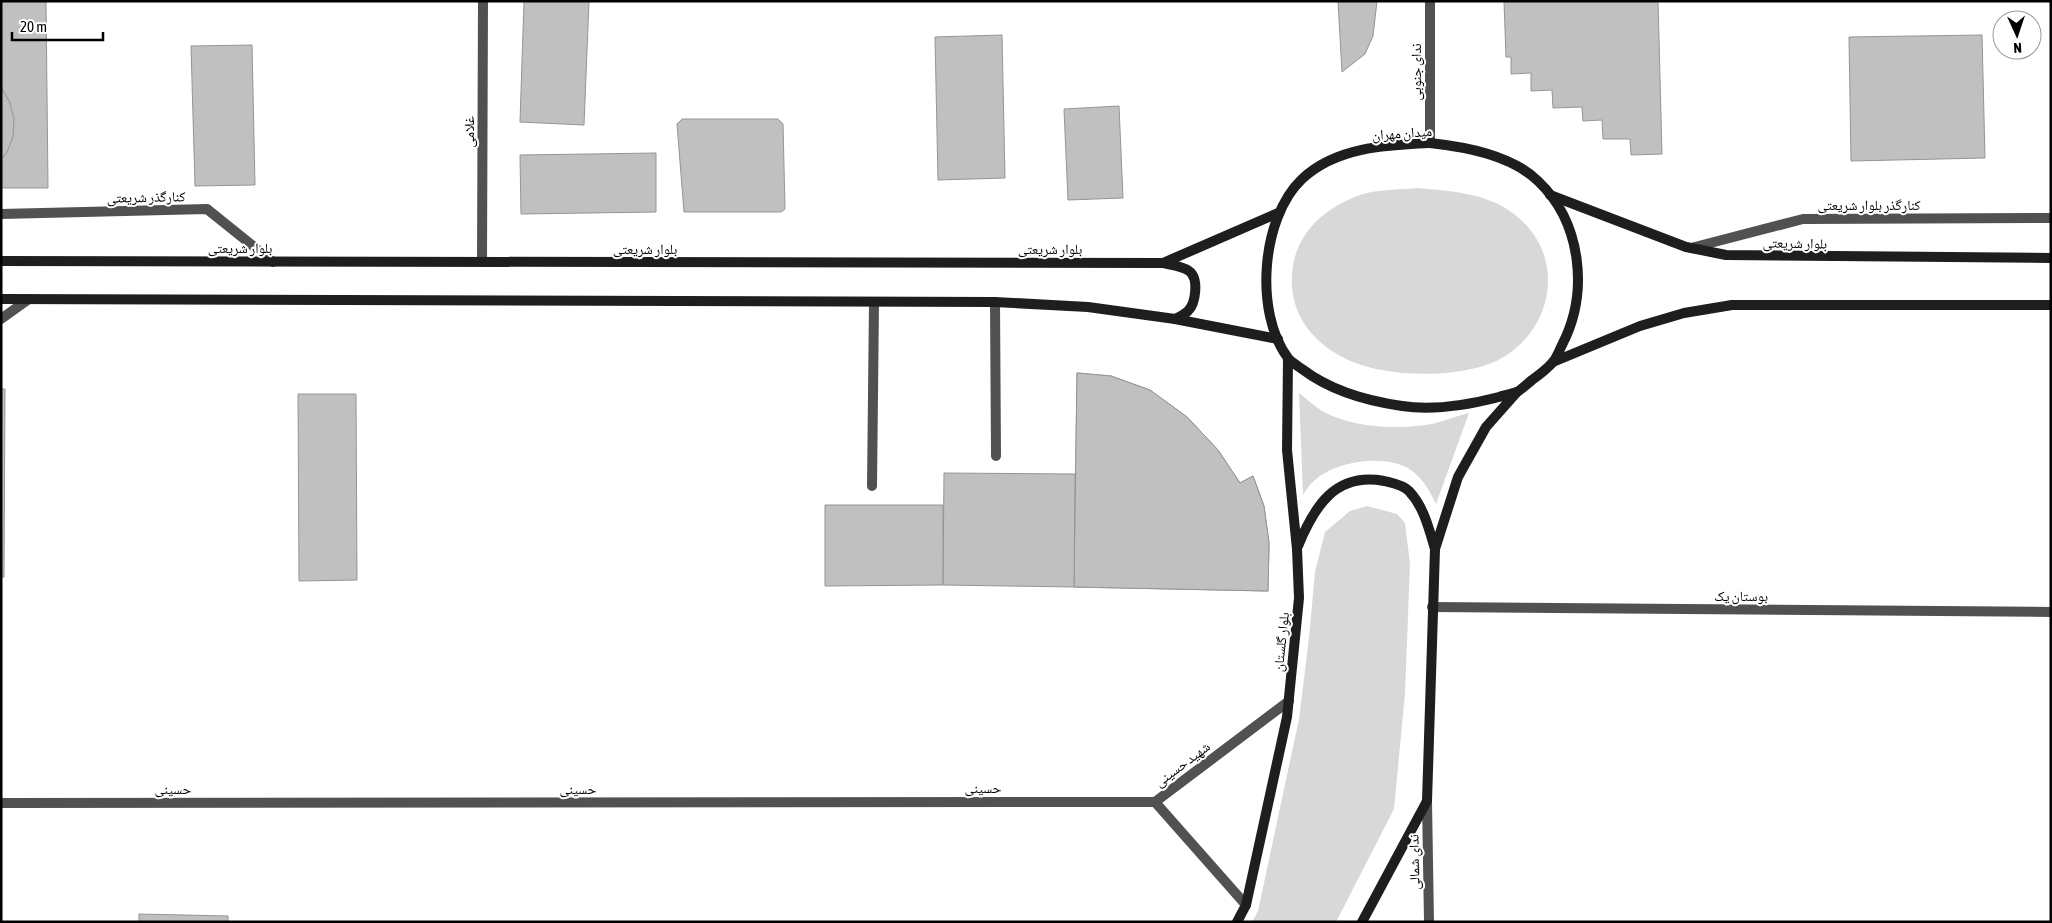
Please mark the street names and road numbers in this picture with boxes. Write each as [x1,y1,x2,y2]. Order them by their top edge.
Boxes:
street label: ندای جنوبی [1408,43,1425,101]
street label: غلامی [461,116,478,148]
street label: میدان مهران [1371,123,1433,144]
street label: کنارگذر شریعتی [106,188,186,207]
street label: کنارگذر بلوار شریعتی [1817,197,1921,214]
street label: بلوار شریعتی [1763,234,1828,253]
street label: بلوار شریعتی [208,240,272,257]
street label: بلوار شریعتی [613,241,677,258]
street label: بلوار شریعتی [1018,241,1082,258]
street label: بوستان یک [1714,588,1768,605]
street label: بلوار گلستان [1270,611,1293,673]
street label: شهید حسینی [1151,738,1213,791]
street label: حسینی [965,780,1002,797]
street label: حسینی [155,781,192,798]
street label: حسینی [560,781,597,798]
street label: ندای شمالی [1406,834,1423,890]

